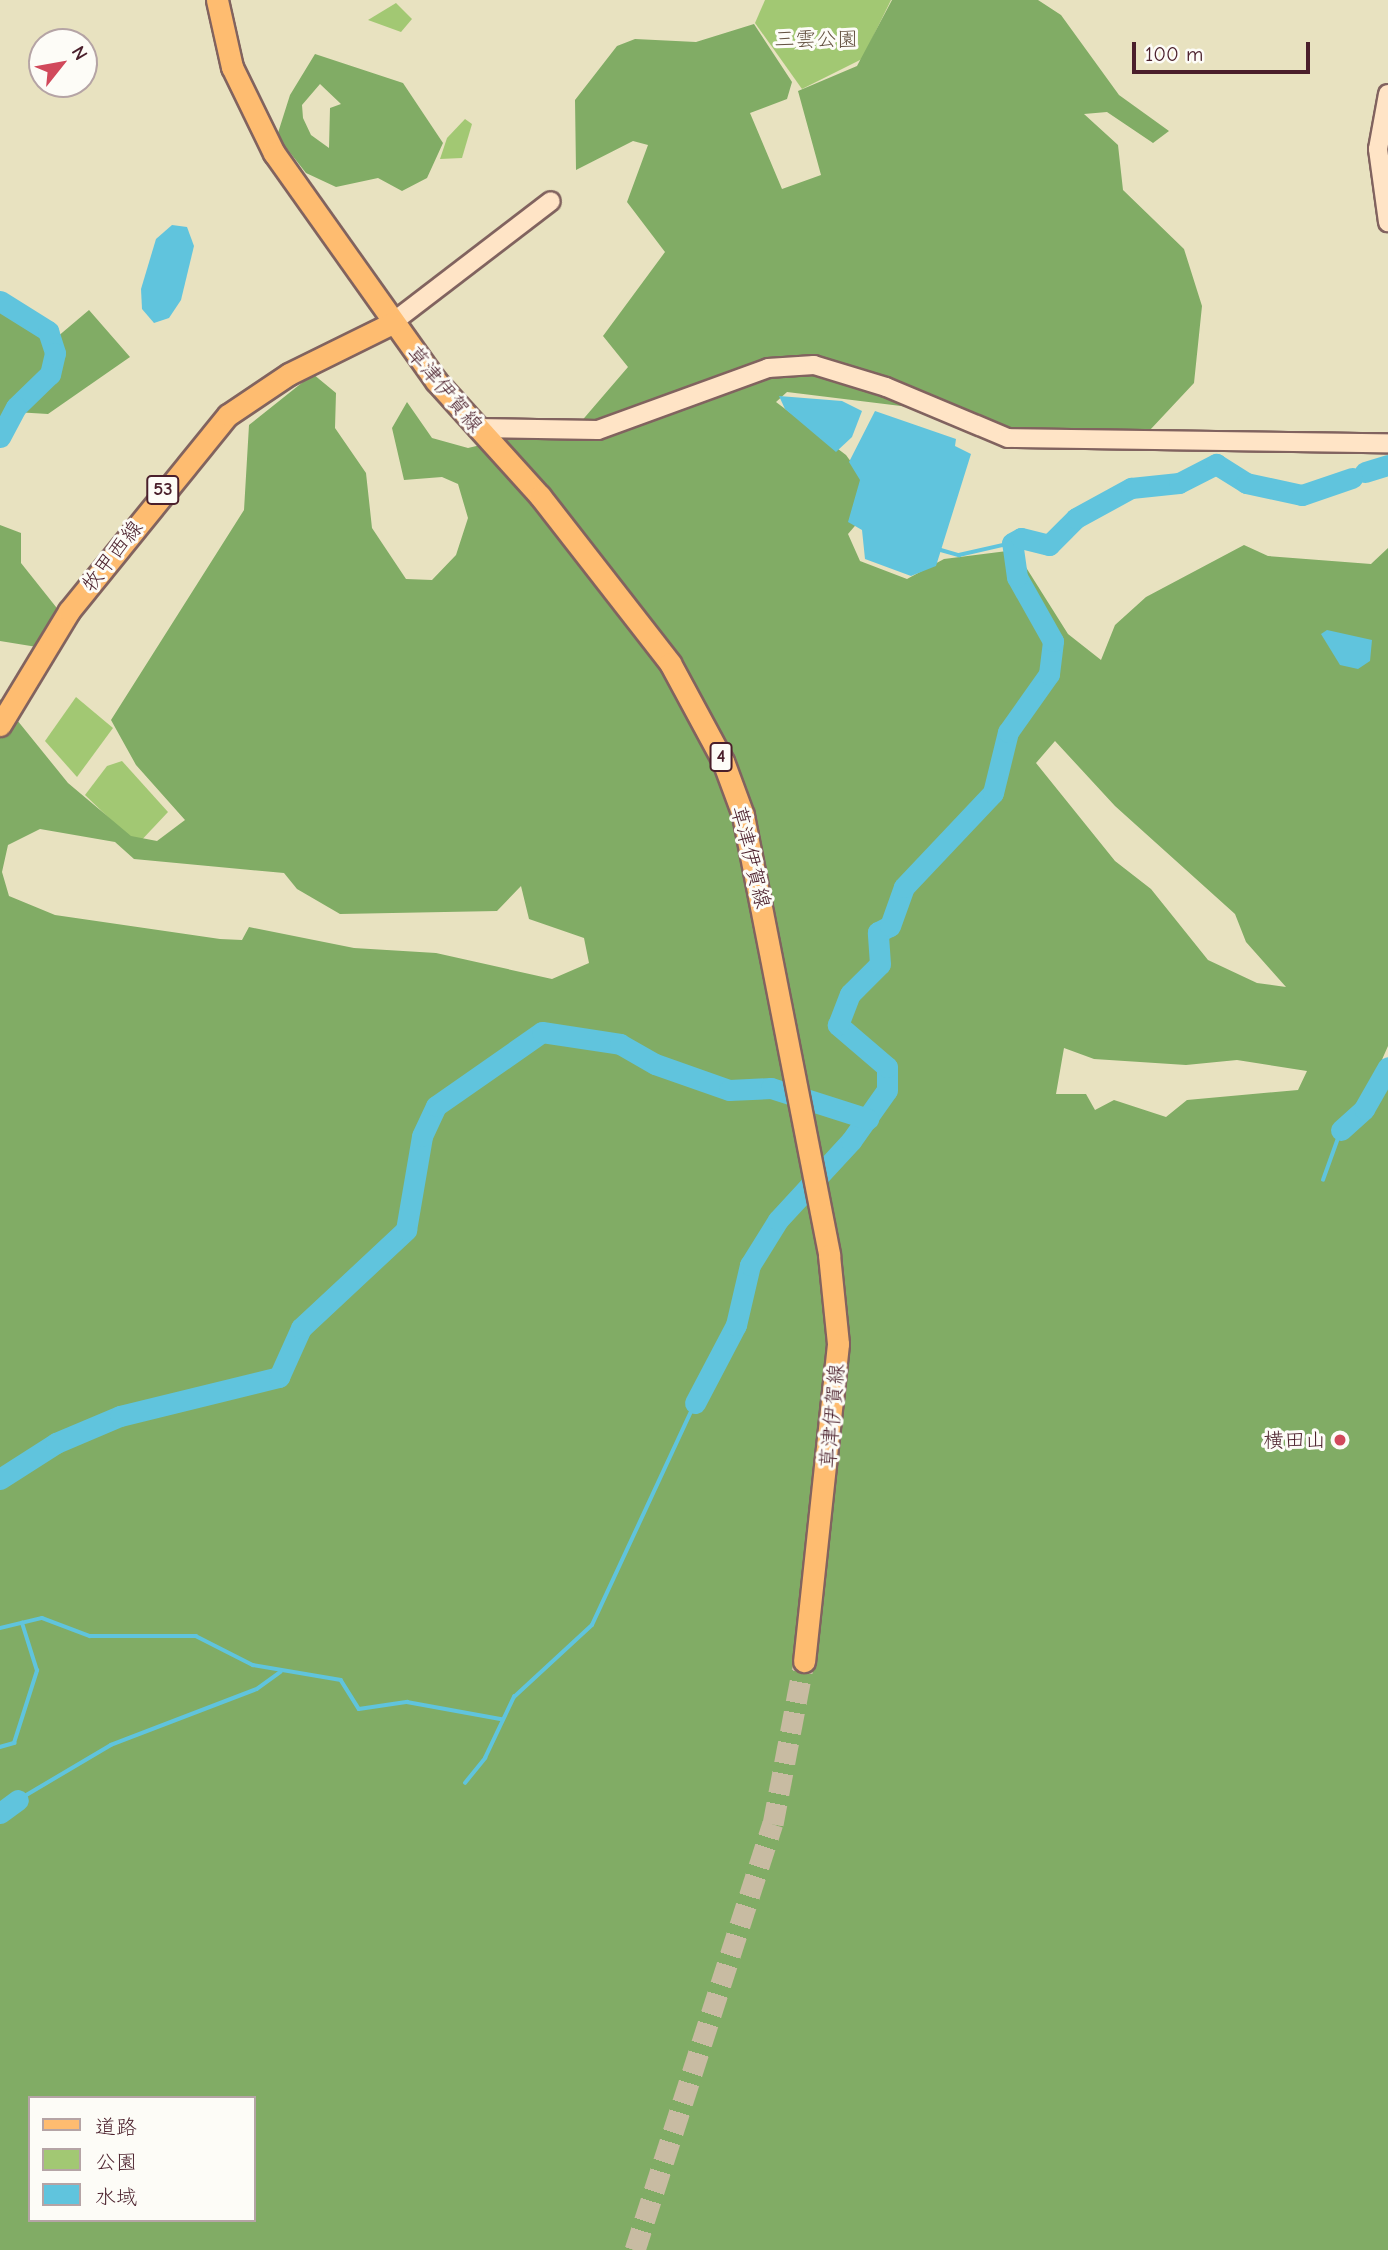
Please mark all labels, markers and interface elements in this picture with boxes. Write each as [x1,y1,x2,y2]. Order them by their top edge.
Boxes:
park label: 三雲公園 [774,26,858,52]
north arrow [28,28,98,98]
scale bar [1136,28,1314,72]
text: N [67,42,92,64]
text: 100 m [1145,42,1203,66]
street label: 草津伊賀線 [402,341,488,437]
road number: 53 [146,475,180,505]
street label: 牧甲西線 [76,515,148,597]
road number: 4 [709,742,733,772]
street label: 草津伊賀線 [726,803,776,911]
street label: 草津伊賀線 [815,1363,849,1469]
place label: 横田山 [1263,1427,1326,1453]
marker: 横田山 [1332,1432,1348,1448]
legend [28,2096,256,2222]
text: 道路 [95,2115,137,2139]
text: 公園 [95,2150,137,2174]
text: 水域 [95,2185,137,2209]

